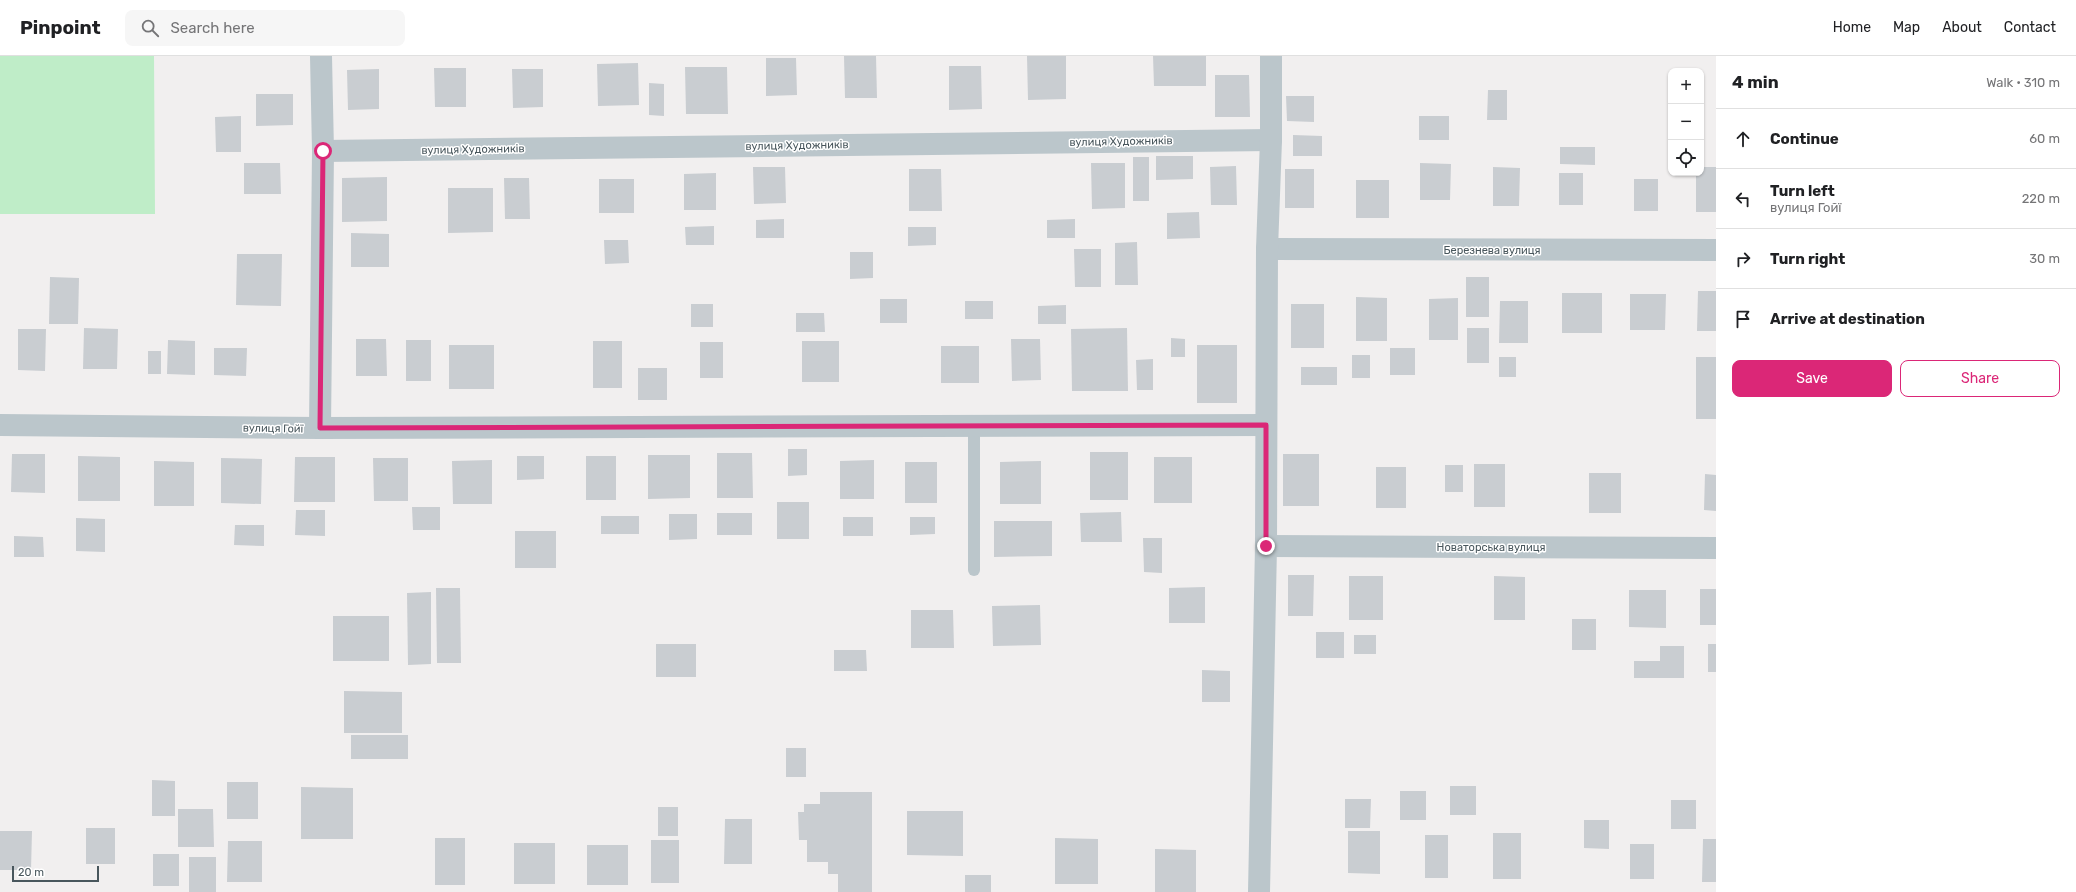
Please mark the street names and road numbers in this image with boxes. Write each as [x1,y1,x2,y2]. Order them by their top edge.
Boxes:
street label: вулиця Художників [1069,134,1173,149]
street label: вулиця Художників [745,138,849,153]
street label: вулиця Художників [421,142,525,157]
street label: Березнева вулиця [1443,244,1541,257]
street label: вулиця Гойї [243,421,304,436]
street label: Новаторська вулиця [1437,541,1545,554]

